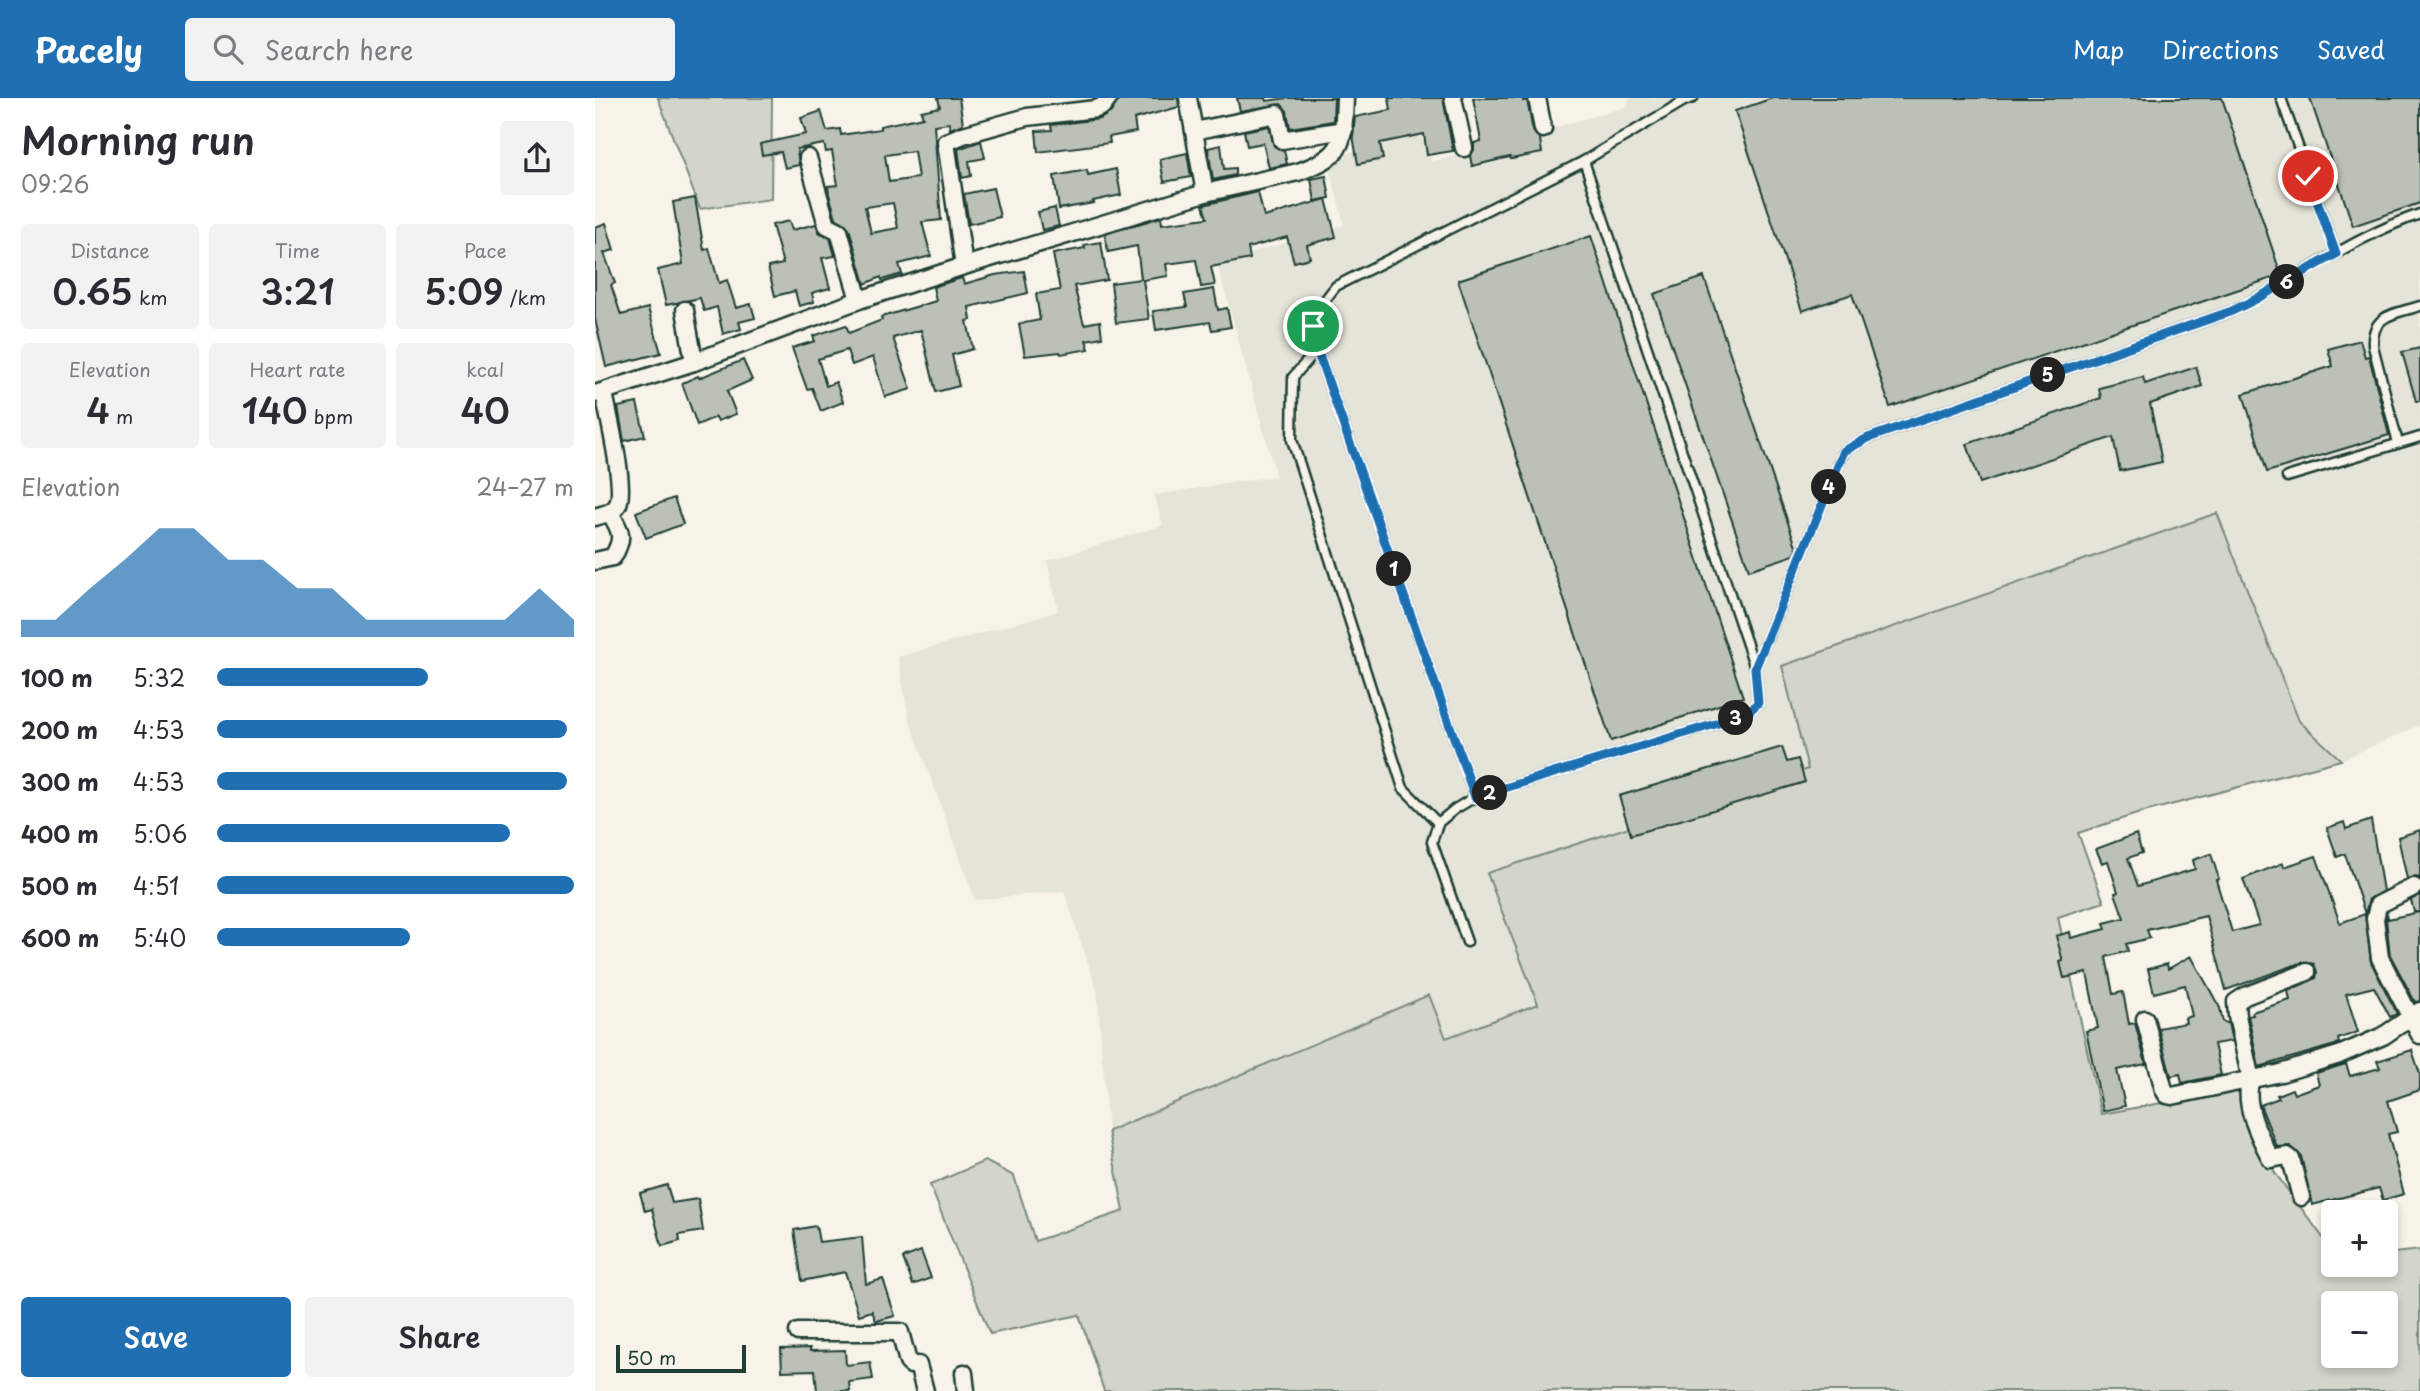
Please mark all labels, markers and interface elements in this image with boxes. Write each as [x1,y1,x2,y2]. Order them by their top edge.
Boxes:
search box [185,18,675,81]
text: Pacely [35,24,143,74]
icon: search [209,30,247,68]
text: Search here [265,30,413,69]
text: Map [2073,31,2124,67]
text: Directions [2162,31,2279,67]
text: Saved [2317,31,2385,67]
text: Morning run [21,111,255,168]
button: share [500,121,574,195]
pin [2278,146,2338,206]
icon: check [2289,157,2327,195]
text: 09:26 [21,166,89,201]
text: Distance [70,236,150,264]
text: Time [275,236,320,264]
text: Pace [464,236,507,264]
text: 0.65 [52,264,133,317]
text: 3:21 [260,264,335,317]
text: 5:09 [424,264,504,317]
pin: 6 [2269,264,2305,300]
text: 6 [2280,267,2293,295]
text: km [133,283,168,311]
text: /km [504,283,546,311]
pin [1283,296,1343,356]
icon: arrive [1294,307,1332,345]
text: Elevation [69,355,151,383]
text: Heart rate [250,355,345,383]
text: kcal [466,355,504,383]
pin: 5 [2031,358,2065,392]
text: 5 [2041,360,2054,388]
text: 4 [86,383,110,436]
text: 140 [242,383,308,436]
text: 40 [460,383,510,436]
text: m [110,402,133,430]
text: bpm [308,402,353,430]
text: Elevation [21,469,120,504]
text: 24–27 m [476,469,574,504]
pin: 4 [1811,470,1847,504]
text: 4 [1822,472,1835,500]
pin: 1 [1377,552,1411,587]
text: 1 [1389,554,1398,582]
text: 100 m [21,660,93,695]
text: 5:32 [133,660,185,695]
pin: 3 [1719,700,1753,736]
text: 3 [1729,703,1742,731]
text: 200 m [21,712,98,747]
text: 4:53 [133,712,184,747]
text: 300 m [21,764,99,799]
text: 4:53 [133,764,184,799]
pin: 2 [1473,776,1507,810]
text: 2 [1483,778,1496,806]
text: 400 m [21,816,99,851]
text: 5:06 [133,816,187,851]
text: 500 m [21,868,98,903]
text: 4:51 [133,868,179,903]
text: 600 m [21,920,99,955]
text: 5:40 [133,920,186,955]
map controls [2321,1200,2398,1368]
button: + [2321,1200,2398,1277]
button: − [2321,1291,2398,1368]
button: Save [21,1297,291,1377]
button: Share [305,1297,574,1377]
scale bar [616,1342,745,1374]
text: 50 m [627,1343,676,1371]

